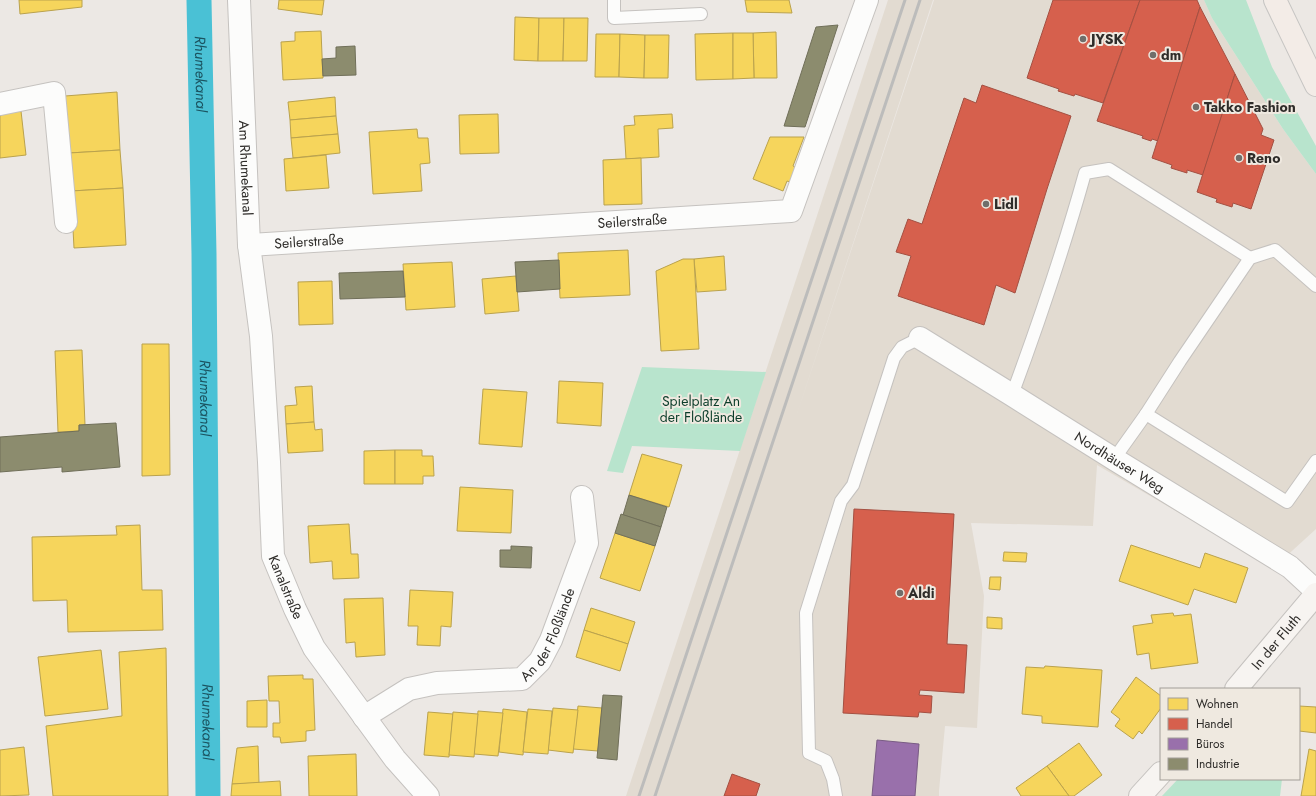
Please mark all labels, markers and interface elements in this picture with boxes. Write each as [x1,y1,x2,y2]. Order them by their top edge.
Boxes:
place label: JYSK [1088,29,1124,49]
marker: JYSK [1078,34,1088,44]
water label: Rhumekanal [189,36,212,113]
place label: dm [1161,45,1181,65]
marker: dm [1148,50,1158,60]
place label: Takko Fashion [1204,97,1296,117]
marker: Takko Fashion [1191,102,1201,112]
street label: Am Rhumekanal [234,120,258,216]
place label: Reno [1247,148,1280,168]
marker: Reno [1234,153,1244,163]
place label: Lidl [994,194,1018,214]
marker: Lidl [981,199,991,209]
street label: Seilerstraße [597,209,668,233]
street label: Seilerstraße [274,229,344,253]
water label: Rhumekanal [194,360,216,437]
park label: Spielplatz An der Floßlände [660,391,742,427]
street label: Nordhäuser Weg [1071,427,1168,498]
street label: Kanalstraße [264,552,308,622]
place label: Aldi [907,583,935,603]
street label: An der Floßlände [515,585,579,686]
marker: Aldi [895,588,905,598]
street label: In der Fluth [1247,609,1305,674]
water label: Rhumekanal [196,684,219,761]
legend [1160,688,1300,780]
text: Wohnen [1196,695,1239,713]
text: Handel [1196,715,1232,733]
text: Büros [1196,735,1224,753]
text: Industrie [1196,755,1240,773]

